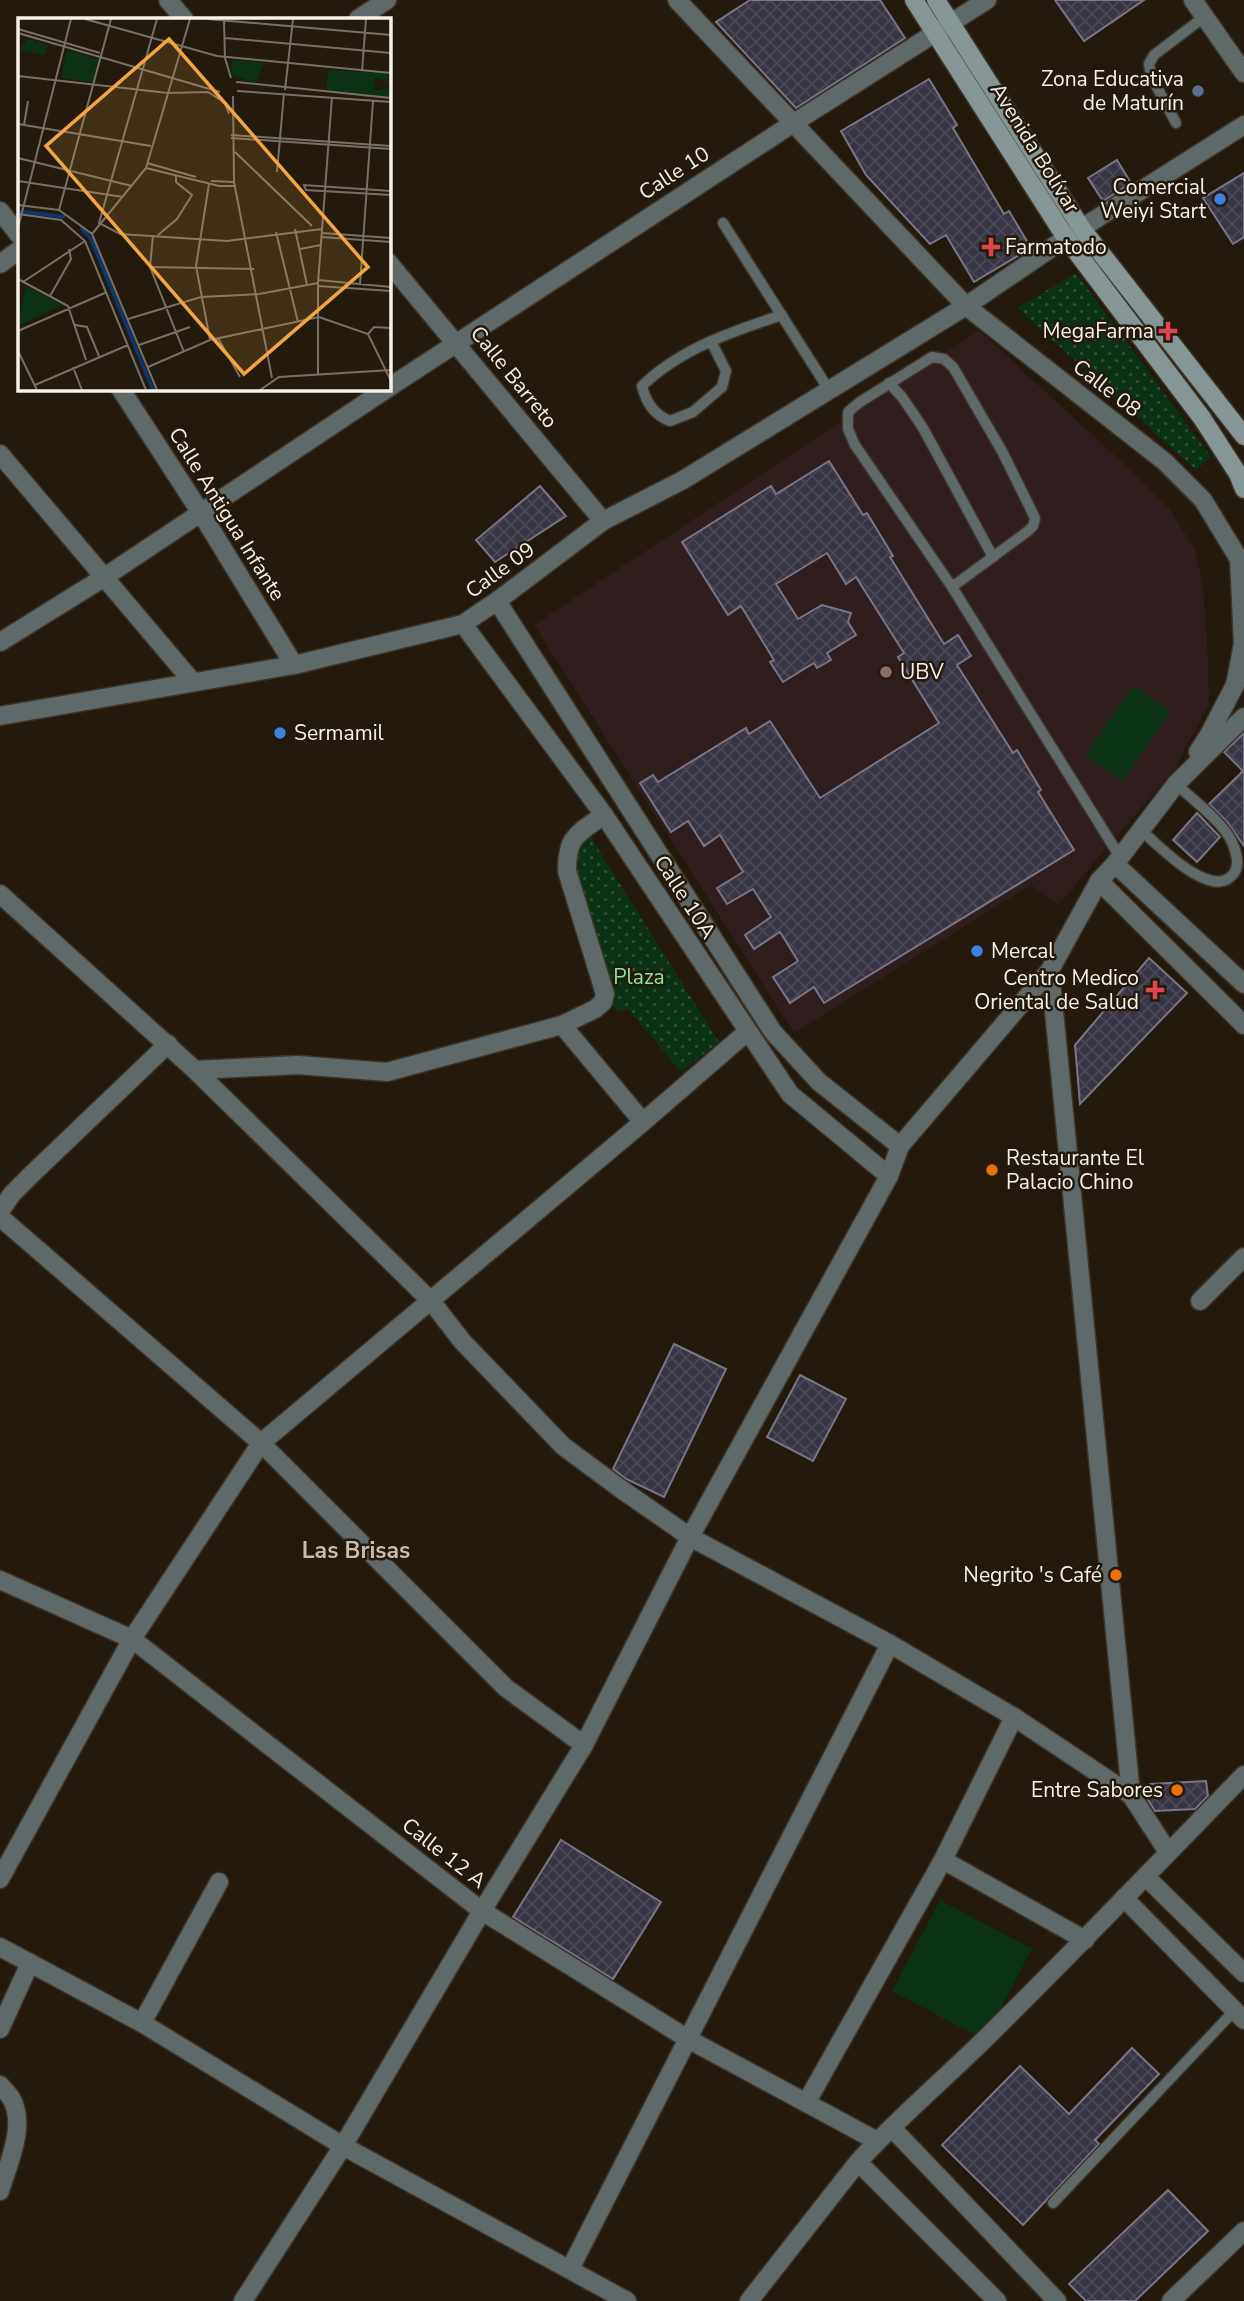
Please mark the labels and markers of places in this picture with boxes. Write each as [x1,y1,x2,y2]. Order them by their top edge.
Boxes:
place label: Zona Educativa de Maturín [1041,65,1184,117]
marker: Zona Educativa de Maturín [1190,83,1206,99]
place label: Comercial Weiyi Start [1100,173,1207,225]
marker: Comercial Weiyi Start [1212,191,1228,207]
place label: Farmatodo [1005,233,1107,261]
marker: Farmatodo [983,239,999,255]
place label: MegaFarma [1043,317,1154,345]
marker: MegaFarma [1160,323,1176,339]
place label: UBV [900,658,944,686]
marker: UBV [878,664,894,680]
place label: Sermamil [294,719,385,747]
marker: Sermamil [272,725,288,741]
place label: Mercal [991,937,1055,965]
marker: Mercal [969,943,985,959]
place label: Centro Medico Oriental de Salud [974,964,1139,1016]
marker: Centro Medico Oriental de Salud [1145,980,1165,1000]
place label: Restaurante El Palacio Chino [1006,1144,1145,1196]
marker: Restaurante El Palacio Chino [984,1162,1000,1178]
place label: Negrito 's Café [963,1561,1102,1589]
marker: Negrito 's Café [1108,1567,1124,1583]
place label: Entre Sabores [1031,1776,1163,1804]
marker: Entre Sabores [1169,1782,1185,1798]

